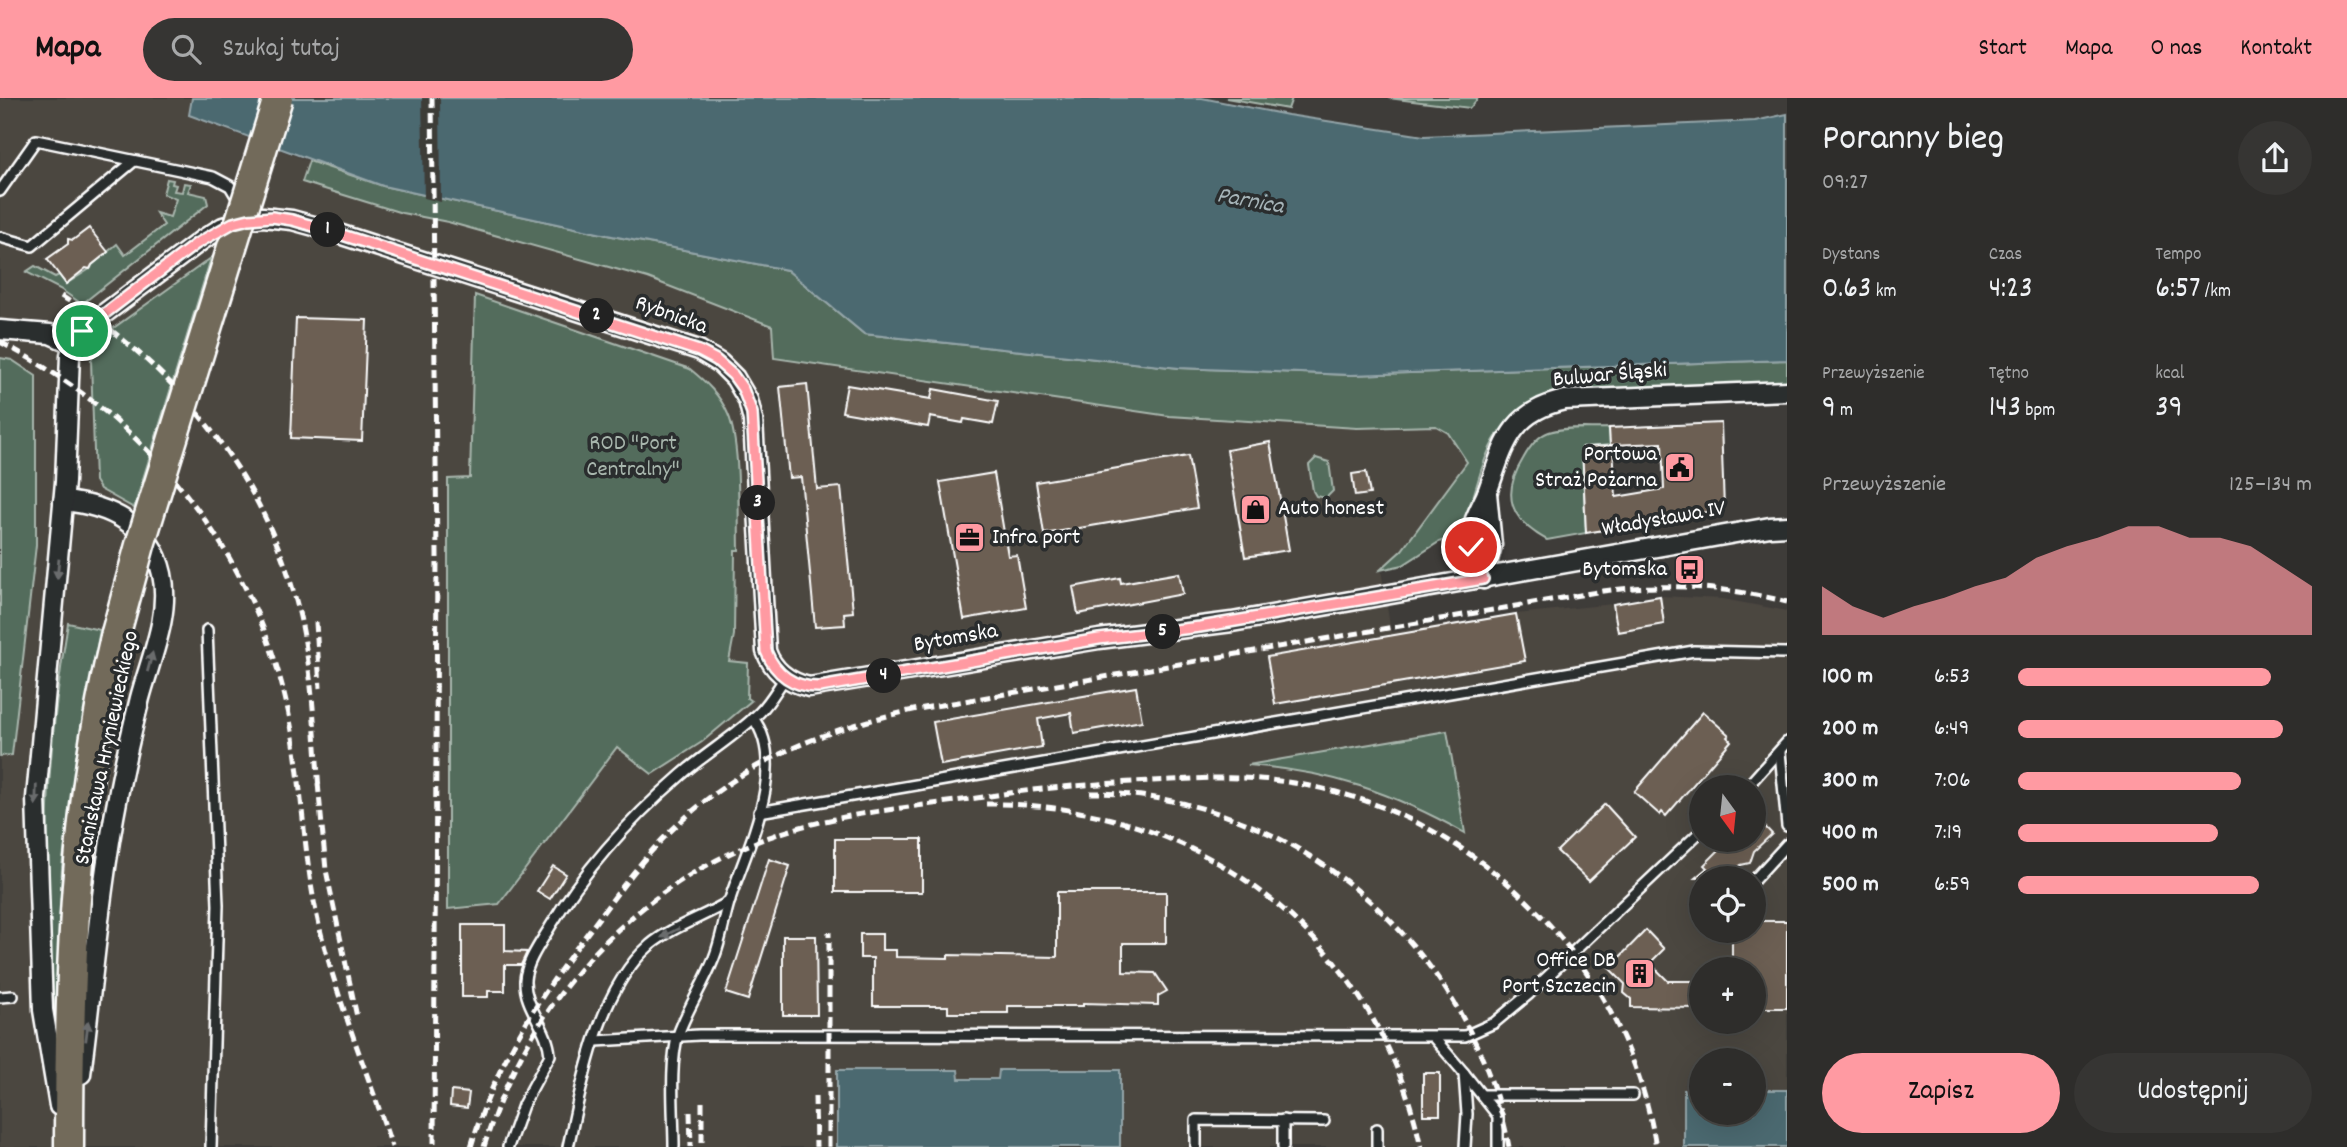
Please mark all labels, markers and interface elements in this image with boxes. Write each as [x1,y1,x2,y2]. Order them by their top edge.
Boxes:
search box [143,18,633,81]
text: Mapa [35,26,101,73]
icon: search [167,30,205,68]
text: Szukaj tutaj [223,31,340,68]
text: Start [1978,32,2027,66]
text: Mapa [2065,32,2113,66]
text: O nas [2151,32,2202,66]
text: Kontakt [2240,32,2312,66]
text: Poranny bieg [1822,113,2004,168]
button: share [2238,121,2312,195]
text: 09:27 [1822,167,1868,200]
water label: Parnica [1214,179,1288,225]
pin: 1 [310,212,346,248]
text: 1 [325,216,330,243]
text: Dystans [1822,242,1880,269]
text: Czas [1989,242,2022,269]
text: Tempo [2155,242,2202,269]
text: 0.63 [1822,269,1871,312]
text: 4:23 [1989,269,2033,312]
text: 6:57 [2155,269,2200,312]
text: km [1871,279,1897,306]
text: /km [2200,279,2231,306]
street label: Rybnicka [630,288,713,345]
pin: 2 [580,298,614,333]
pin [52,301,112,361]
text: 2 [592,302,601,329]
icon: arrive [63,312,101,350]
street label: Bulwar Śląski [1552,355,1668,397]
text: Przewyższenie [1822,361,1925,388]
text: Tętno [1989,361,2029,388]
text: kcal [2155,361,2184,388]
text: 9 [1822,388,1836,431]
text: 143 [1989,388,2021,431]
text: 39 [2155,388,2182,431]
text: m [1836,398,1853,425]
text: bpm [2021,398,2055,425]
park label: ROD "Port Centralny" [586,428,680,487]
place label: Portowa Straż Pożarna [1535,439,1658,498]
public building icon: Portowa Straż Pożarna [1663,451,1697,485]
text: Przewyższenie [1822,469,1946,502]
text: 125–134 m [2229,469,2312,502]
pin: 3 [740,486,776,520]
text: 3 [753,489,762,516]
shop icon: Auto honest [1238,492,1272,526]
place label: Auto honest [1278,493,1384,526]
street label: Władysława IV [1599,493,1729,547]
pin [1441,517,1501,577]
office icon: Infra port [952,521,986,555]
place label: Infra port [992,522,1080,555]
icon: check [1452,528,1490,566]
bus stop icon: Bytomska [1673,553,1707,587]
place label: Bytomska [1582,554,1668,587]
one-way arrow [52,558,63,580]
pin: 5 [1146,614,1180,650]
street label: Bytomska [911,615,1002,663]
text: 5 [1158,618,1167,645]
street label: Stanisława Hryniewieckiego [67,628,149,868]
one-way arrow [145,651,156,673]
pin: 4 [866,658,902,694]
text: 100 m [1822,661,1873,694]
text: 6:53 [1934,661,1970,694]
text: 4 [880,662,887,689]
text: 200 m [1822,713,1878,746]
text: 6:49 [1934,713,1969,746]
text: 300 m [1822,765,1878,798]
text: 7:06 [1934,765,1970,798]
north arrow [1689,775,1766,852]
map controls [1689,775,1766,1125]
one-way arrow [31,785,42,807]
text: 400 m [1822,817,1878,850]
text: 7:19 [1934,817,1962,850]
button: locate [1689,866,1766,943]
text: 500 m [1822,869,1879,902]
text: 6:59 [1934,869,1970,902]
one-way arrow [659,926,679,938]
place label: Office DB Port Szczecin [1502,945,1616,1004]
building icon: Office DB Port Szczecin [1622,957,1656,991]
button: + [1689,957,1766,1034]
one-way arrow [81,1020,92,1042]
button: − [1689,1048,1766,1125]
button: Zapisz [1822,1053,2060,1133]
button: Udostępnij [2074,1053,2312,1133]

